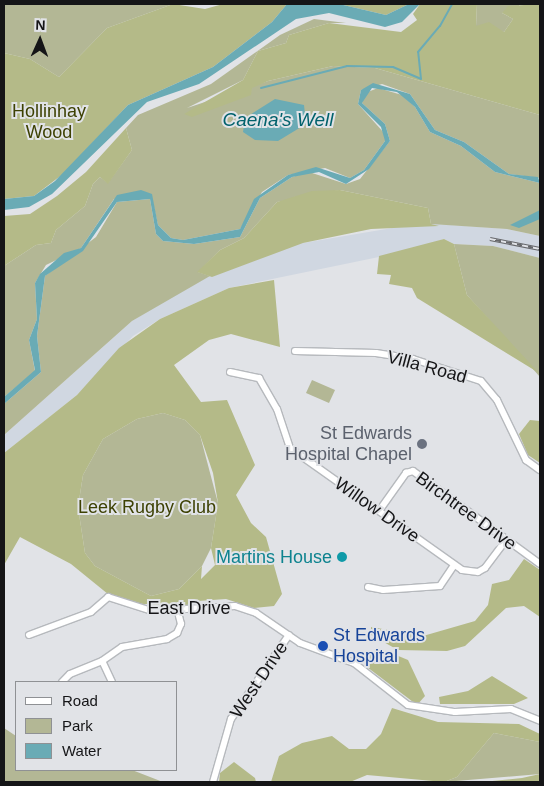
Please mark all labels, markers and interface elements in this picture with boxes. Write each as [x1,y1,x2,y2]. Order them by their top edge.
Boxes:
north arrow [15,15,65,65]
text: N [35,17,46,33]
park label: Hollinhay Wood [12,101,86,144]
water label: Caena's Well [223,109,333,131]
street label: Villa Road [385,346,469,388]
place label: St Edwards Hospital Chapel [285,423,412,466]
marker: St Edwards Hospital Chapel [416,438,428,450]
street label: Birchtree Drive [412,467,520,555]
street label: Willow Drive [330,473,424,547]
park label: Leek Rugby Club [78,496,216,518]
place label: Martins House [216,546,332,568]
marker: Martins House [336,551,348,563]
street label: East Drive [147,597,231,619]
place label: St Edwards Hospital [333,625,425,668]
street label: West Drive [226,638,292,722]
marker: St Edwards Hospital [317,640,329,652]
legend [15,681,178,771]
text: Road [62,692,98,709]
text: Park [62,717,93,734]
text: Water [62,742,101,759]

